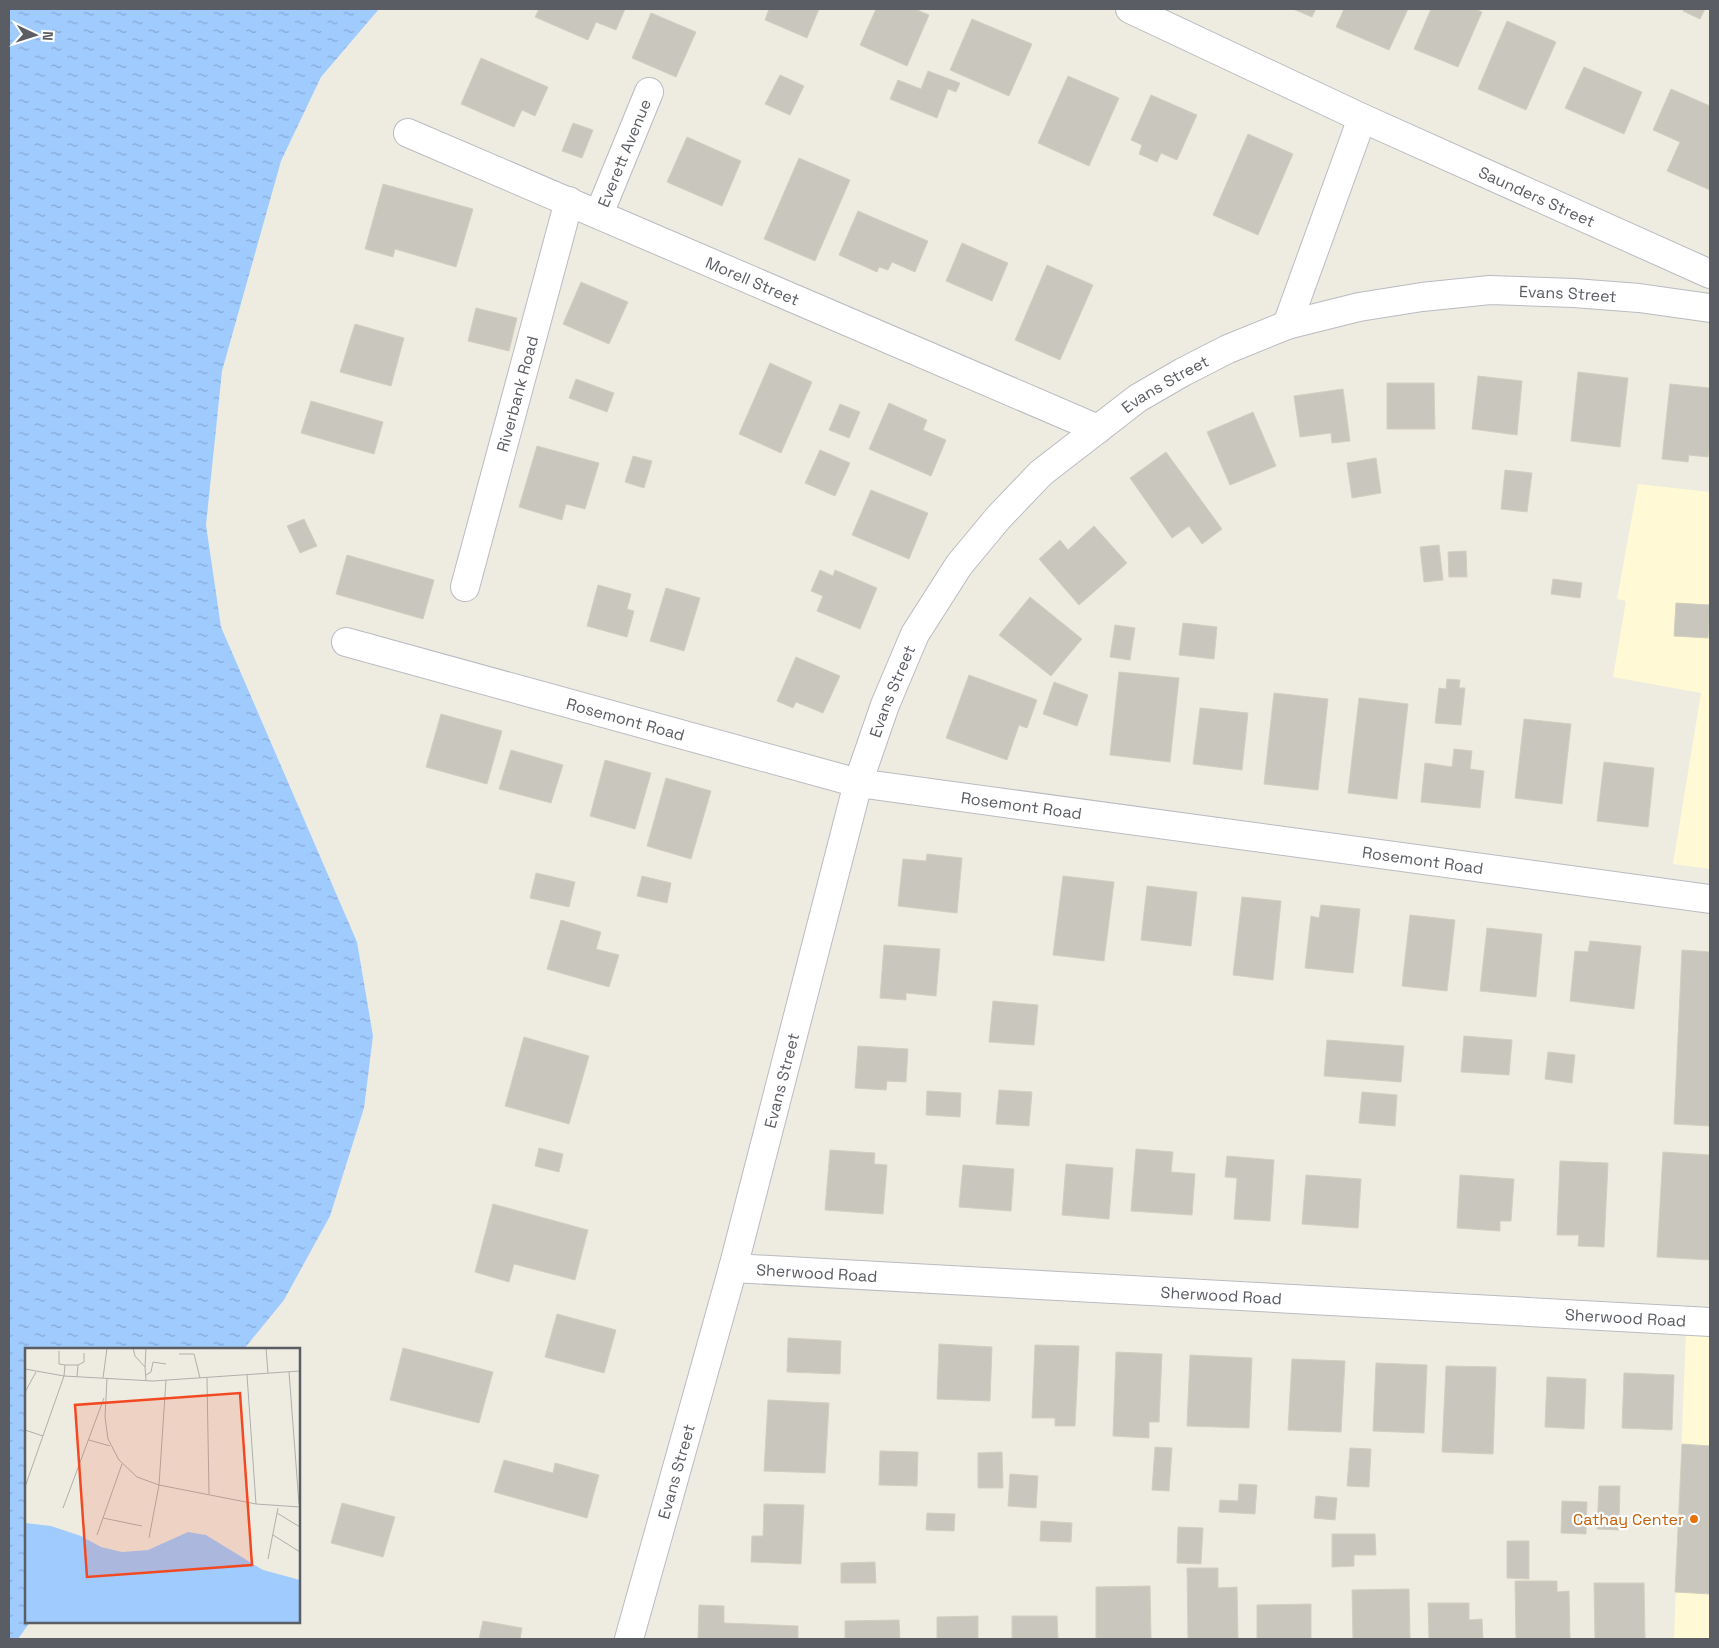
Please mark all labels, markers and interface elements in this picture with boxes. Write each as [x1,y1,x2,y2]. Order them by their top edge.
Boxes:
north arrow [10,10,60,60]
text: N [39,31,57,41]
street label: Everett Avenue [593,96,656,210]
street label: Saunders Street [1475,161,1599,232]
street label: Morell Street [703,252,803,310]
street label: Evans Street [1519,281,1617,307]
street label: Riverbank Road [491,334,543,454]
street label: Evans Street [1117,350,1212,418]
street label: Evans Street [864,642,920,740]
street label: Rosemont Road [564,693,687,745]
street label: Rosemont Road [960,787,1083,824]
street label: Rosemont Road [1361,841,1485,879]
street label: Evans Street [759,1030,804,1130]
street label: Sherwood Road [756,1259,878,1286]
street label: Sherwood Road [1160,1281,1282,1309]
street label: Sherwood Road [1564,1304,1687,1331]
inset map [25,1348,300,1623]
street label: Evans Street [653,1421,699,1521]
place label: Cathay Center [1573,1509,1684,1530]
marker: Cathay Center [1688,1513,1700,1525]

